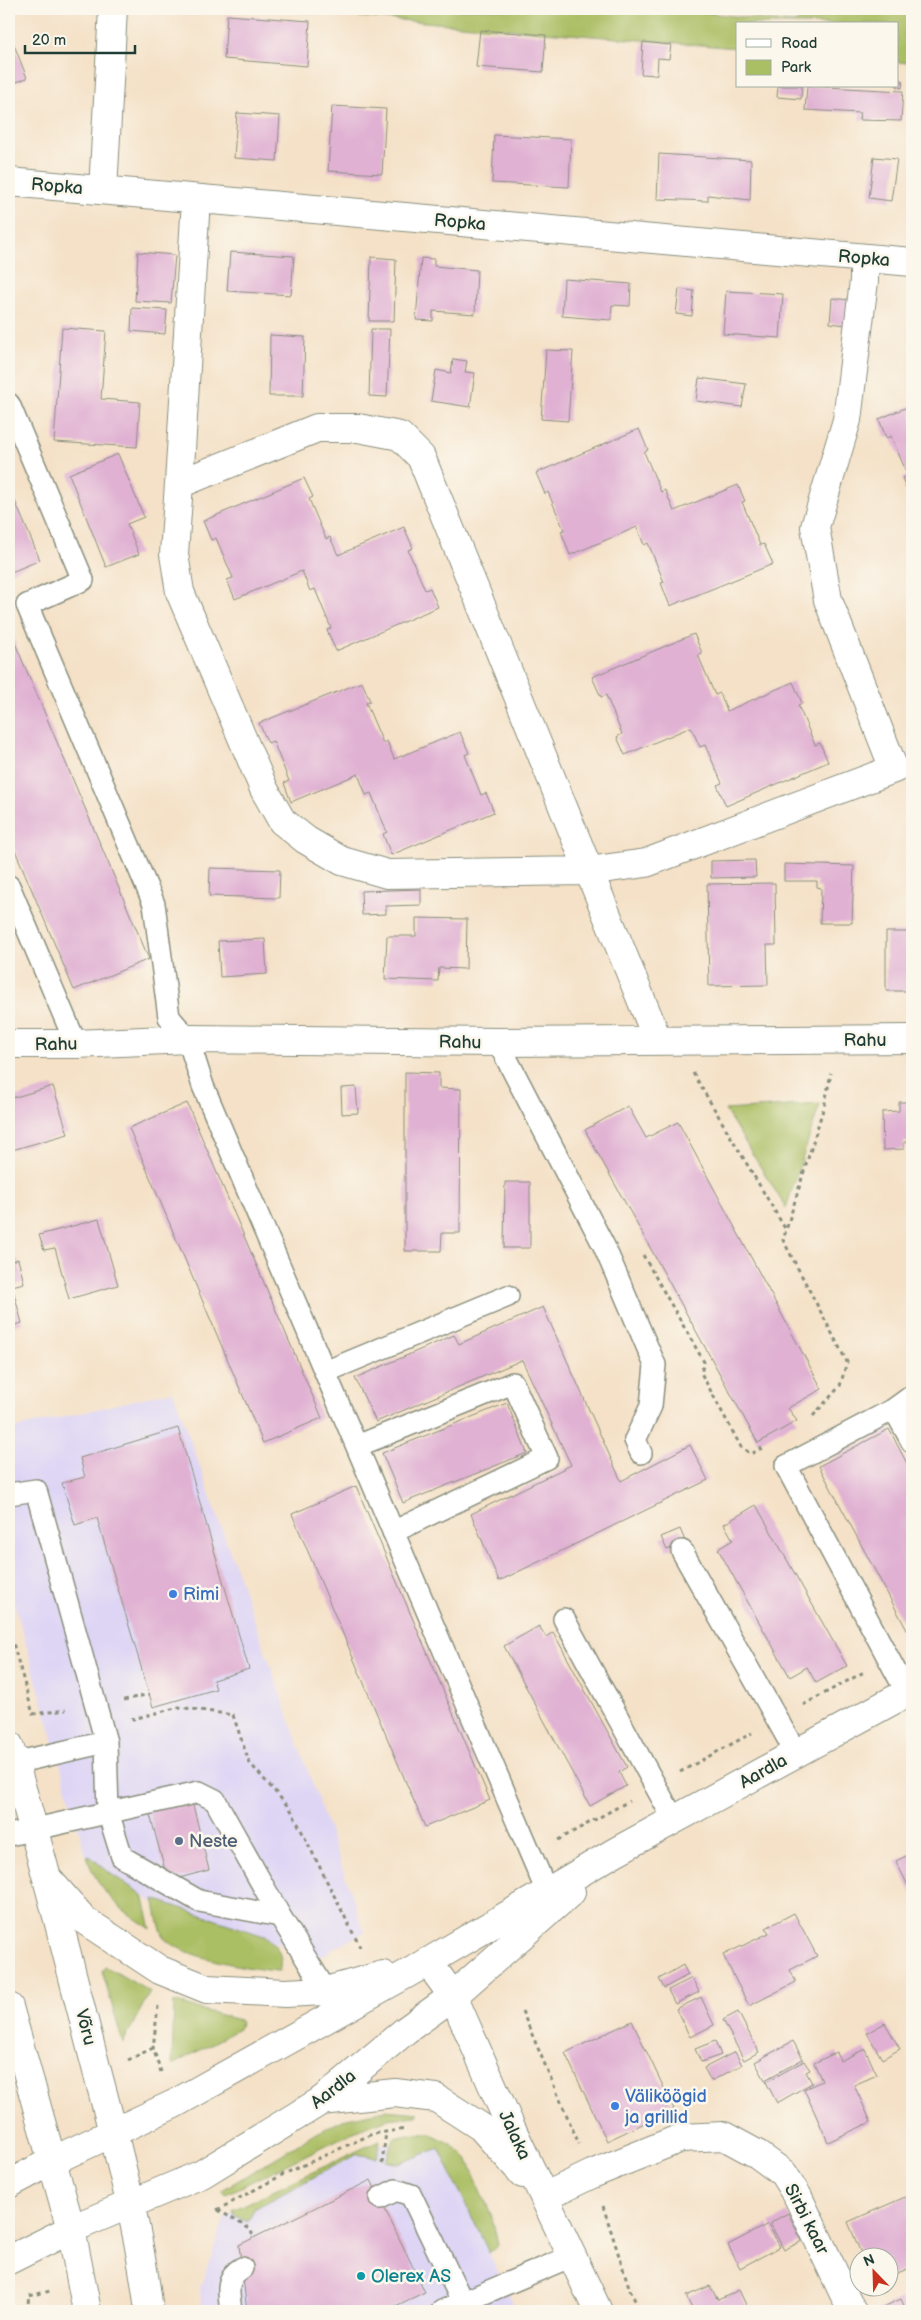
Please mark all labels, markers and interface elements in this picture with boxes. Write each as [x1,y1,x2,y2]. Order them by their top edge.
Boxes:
scale bar [25,22,135,54]
legend [736,22,898,88]
text: 20 m [32,31,66,50]
text: Road [781,34,817,53]
text: Park [781,58,812,77]
street label: Ropka [30,174,84,199]
street label: Ropka [433,210,487,235]
street label: Ropka [837,246,891,271]
street label: Rahu [844,1030,886,1051]
street label: Rahu [438,1032,482,1053]
street label: Rahu [34,1034,78,1055]
place label: Rimi [183,1584,219,1605]
marker: Rimi [167,1588,179,1600]
street label: Aardla [736,1750,791,1793]
place label: Neste [189,1831,238,1852]
marker: Neste [173,1835,185,1847]
street label: Võru [71,2007,100,2047]
street label: Aardla [307,2065,360,2113]
place label: Väliköögid ja grillid [624,2086,707,2128]
marker: Väliköögid ja grillid [609,2100,621,2112]
street label: Jalaka [494,2107,535,2163]
street label: Sirbi kaar [780,2181,833,2258]
north arrow [848,2248,898,2298]
text: N [861,2251,877,2270]
place label: Olerex AS [371,2266,451,2287]
marker: Olerex AS [355,2270,367,2282]

